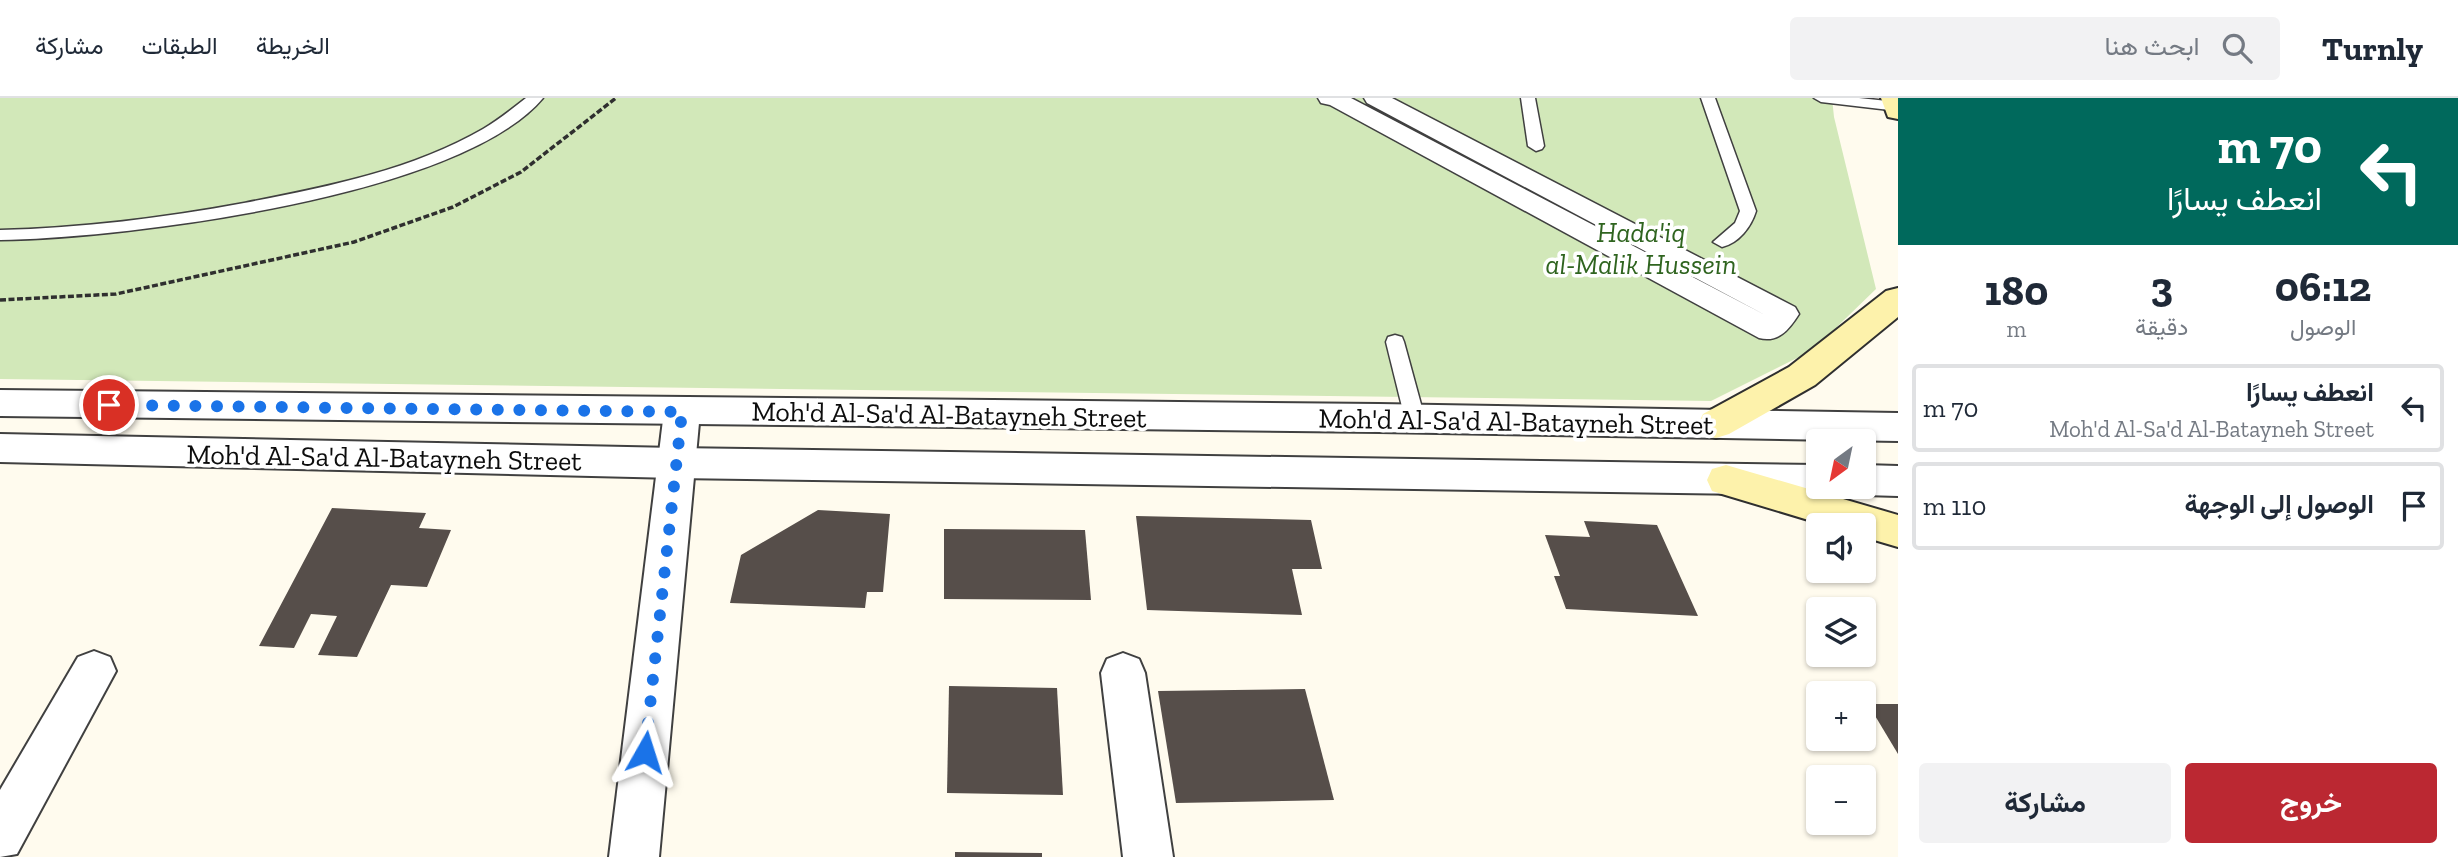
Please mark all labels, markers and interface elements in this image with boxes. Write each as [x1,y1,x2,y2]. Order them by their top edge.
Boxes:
search box [1790,17,2280,80]
icon: search [2218,29,2256,67]
text: Turnly [2322,29,2423,68]
text: ابحث هنا [2105,30,2200,62]
text: مشاركة [35,31,103,60]
text: الطبقات [141,31,218,60]
text: الخريطة [256,31,330,60]
text: 70 m [2217,117,2322,176]
icon: left [2346,126,2437,217]
text: انعطف يسارًا [2167,180,2322,218]
park label: Hada'iq al-Malik Hussein [1545,216,1737,281]
text: 3 [2150,261,2173,312]
text: 06:12 [2275,261,2371,312]
text: 180 [1985,265,2048,316]
text: دقيقة [2135,313,2188,341]
text: الوصول [2290,313,2356,341]
text: m [2007,315,2026,343]
pin [79,375,139,435]
text: انعطف يسارًا [2246,376,2374,408]
icon: arrive [90,386,128,424]
icon: left [2395,389,2433,427]
text: 70 m [1923,392,1979,424]
street label: Moh'd Al-Sa'd Al-Batayneh Street [751,395,1148,434]
street label: Moh'd Al-Sa'd Al-Batayneh Street [1318,402,1715,441]
text: Moh'd Al-Sa'd Al-Batayneh Street [2049,415,2374,443]
north arrow [1806,429,1876,499]
map controls [1806,429,1876,835]
street label: Moh'd Al-Sa'd Al-Batayneh Street [186,438,583,477]
icon: arrive [2395,487,2433,525]
text: الوصول إلى الوجهة [2185,488,2374,520]
text: 110 m [1923,490,1986,522]
button: sound [1806,513,1876,583]
button: layers [1806,597,1876,667]
button: + [1806,681,1876,751]
position arrow [608,715,682,789]
button: مشاركة [1919,763,2171,843]
button: خروج [2185,763,2437,843]
button: − [1806,765,1876,835]

